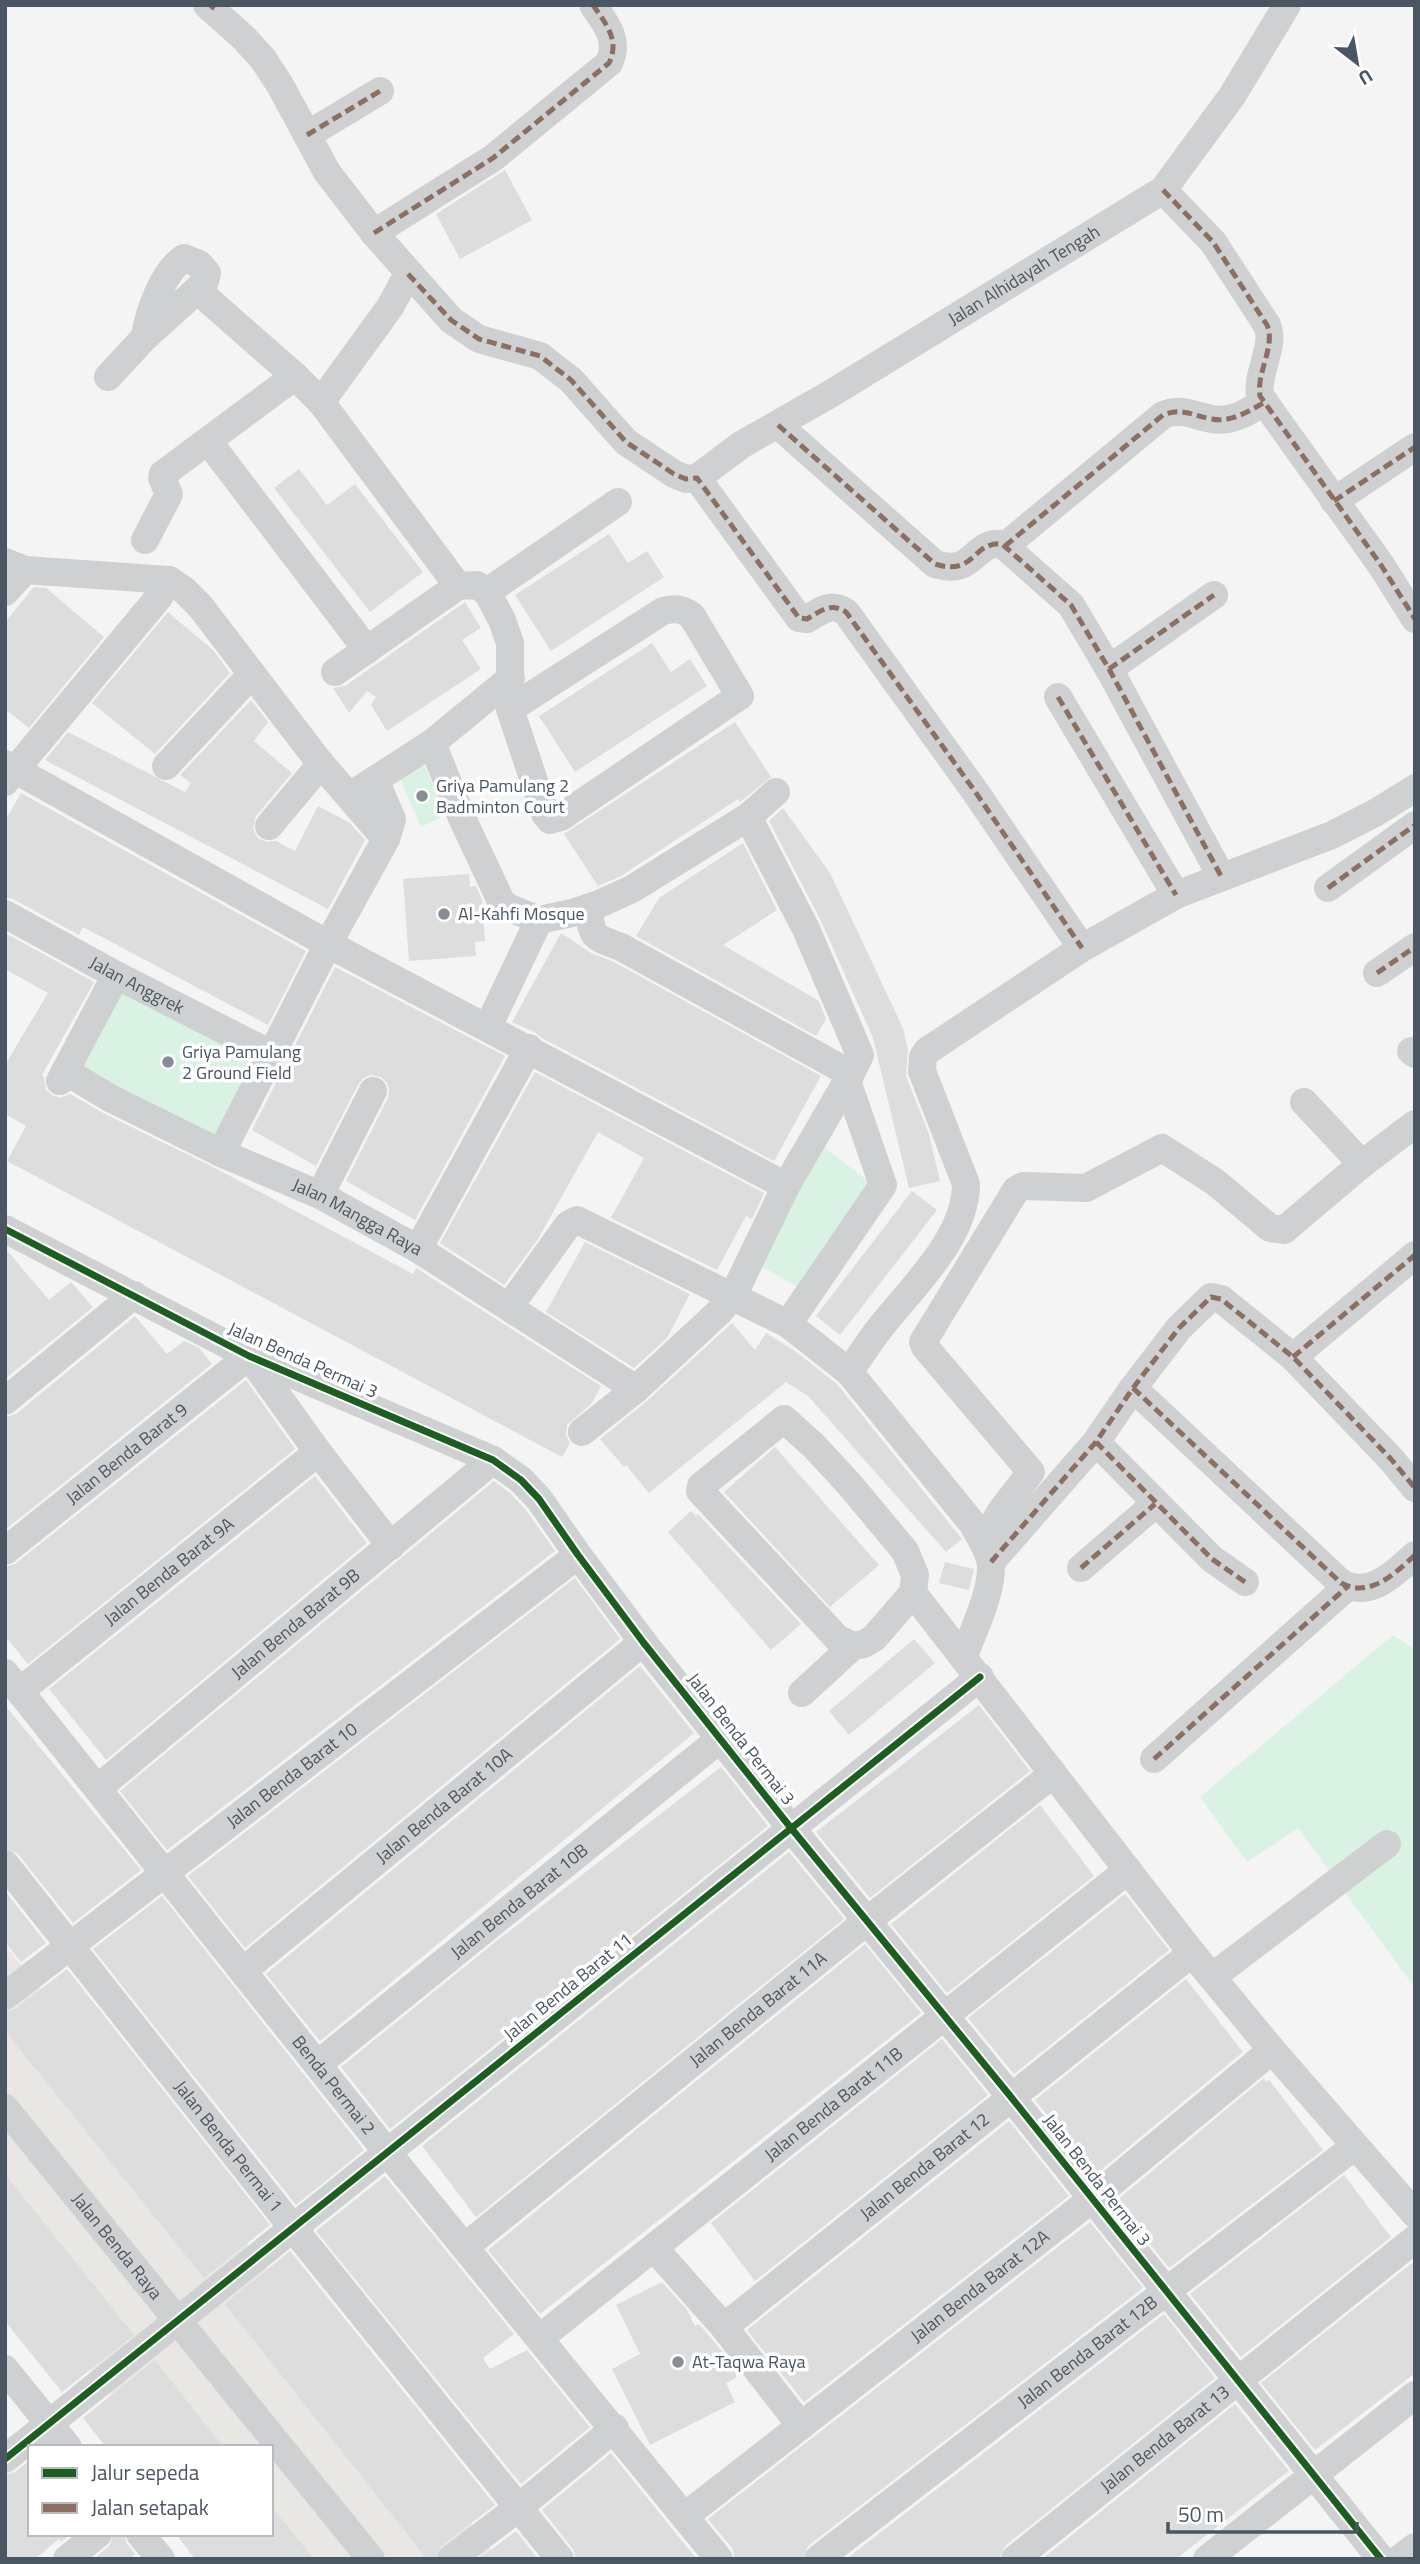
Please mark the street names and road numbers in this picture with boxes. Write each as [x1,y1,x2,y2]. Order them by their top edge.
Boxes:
street label: Jalan Alhidayah Tengah [943,218,1105,332]
street label: Jalan Anggrek [85,949,190,1021]
street label: Jalan Mangga Raya [288,1171,428,1262]
street label: Jalan Benda Permai 3 [224,1314,382,1405]
street label: Jalan Benda Barat 9 [60,1396,193,1510]
street label: Jalan Benda Barat 9A [98,1510,240,1632]
street label: Jalan Benda Barat 9B [225,1562,366,1685]
street label: Jalan Benda Permai 3 [681,1667,802,1811]
street label: Jalan Benda Barat 10 [220,1716,363,1834]
street label: Jalan Benda Barat 10A [369,1741,518,1870]
street label: Jalan Benda Barat 10B [444,1837,594,1965]
street label: Jalan Benda Barat 11 [497,1926,638,2047]
street label: Jalan Benda Barat 11A [683,1945,833,2073]
street label: Benda Permai 2 [286,2029,382,2140]
street label: Jalan Benda Barat 11B [758,2040,908,2167]
street label: Jalan Benda Permai 1 [168,2074,289,2218]
street label: Jalan Benda Barat 12 [854,2106,995,2226]
street label: Jalan Benda Permai 3 [1037,2108,1158,2252]
street label: Jalan Benda Raya [66,2187,169,2305]
street label: Jalan Benda Barat 12A [904,2223,1055,2349]
street label: Jalan Benda Barat 12B [1011,2289,1163,2414]
street label: Jalan Benda Barat 13 [1094,2378,1235,2499]

